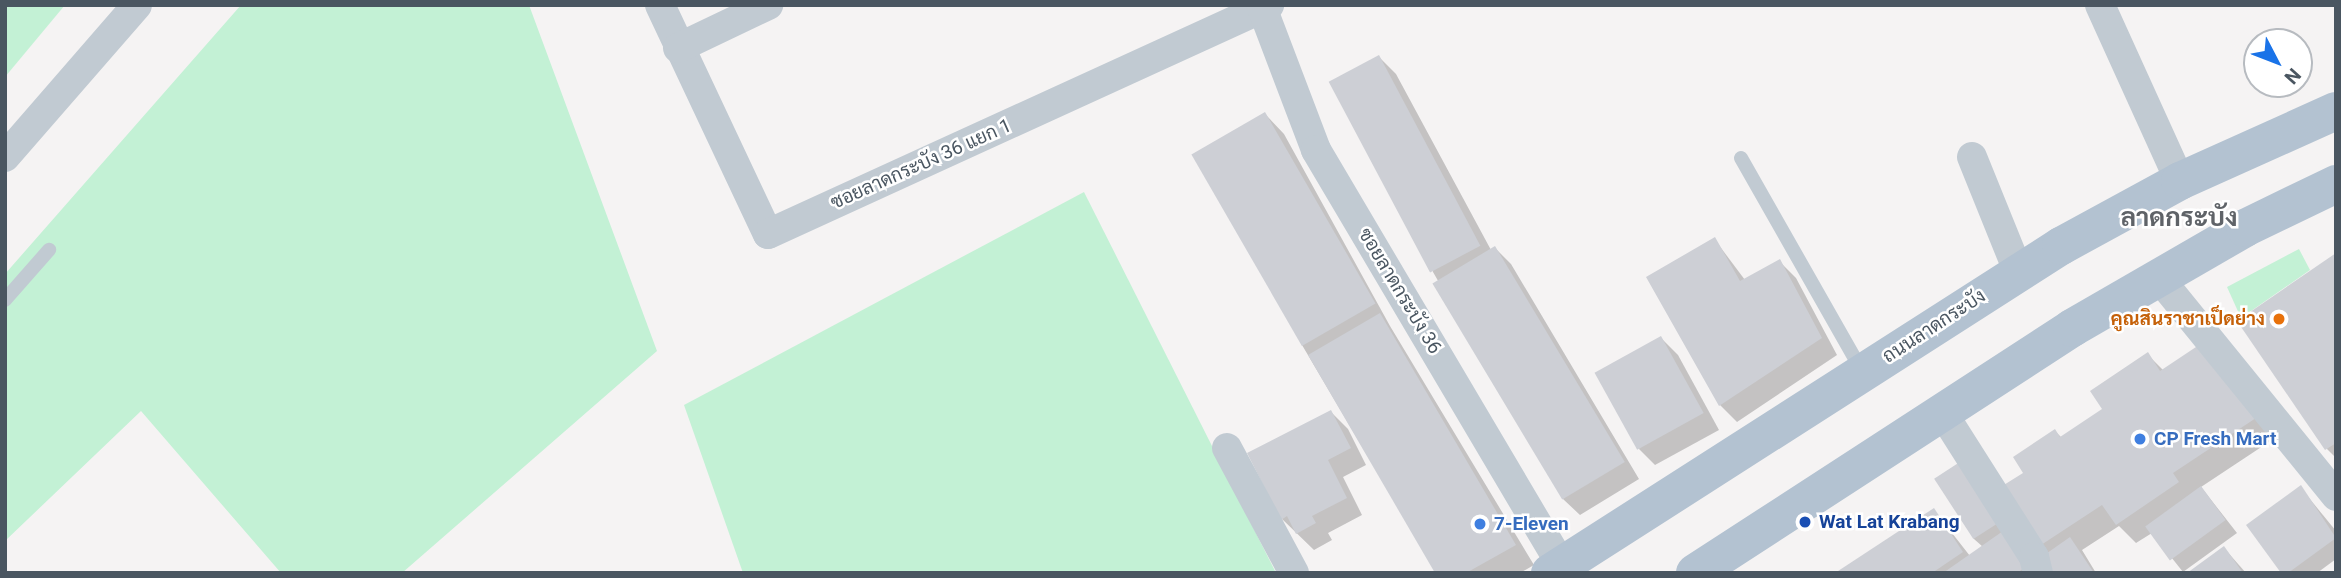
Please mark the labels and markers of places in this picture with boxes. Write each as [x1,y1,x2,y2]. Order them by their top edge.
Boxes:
place label: คูณสินราชาเป็ดย่าง [2111,308,2265,330]
marker: คูณสินราชาเป็ดย่าง [2271,311,2287,327]
place label: CP Fresh Mart [2154,428,2276,450]
marker: CP Fresh Mart [2132,431,2148,447]
place label: Wat Lat Krabang [1819,511,1959,533]
place label: 7-Eleven [1494,513,1569,535]
marker: Wat Lat Krabang [1797,514,1813,530]
marker: 7-Eleven [1472,516,1488,532]

